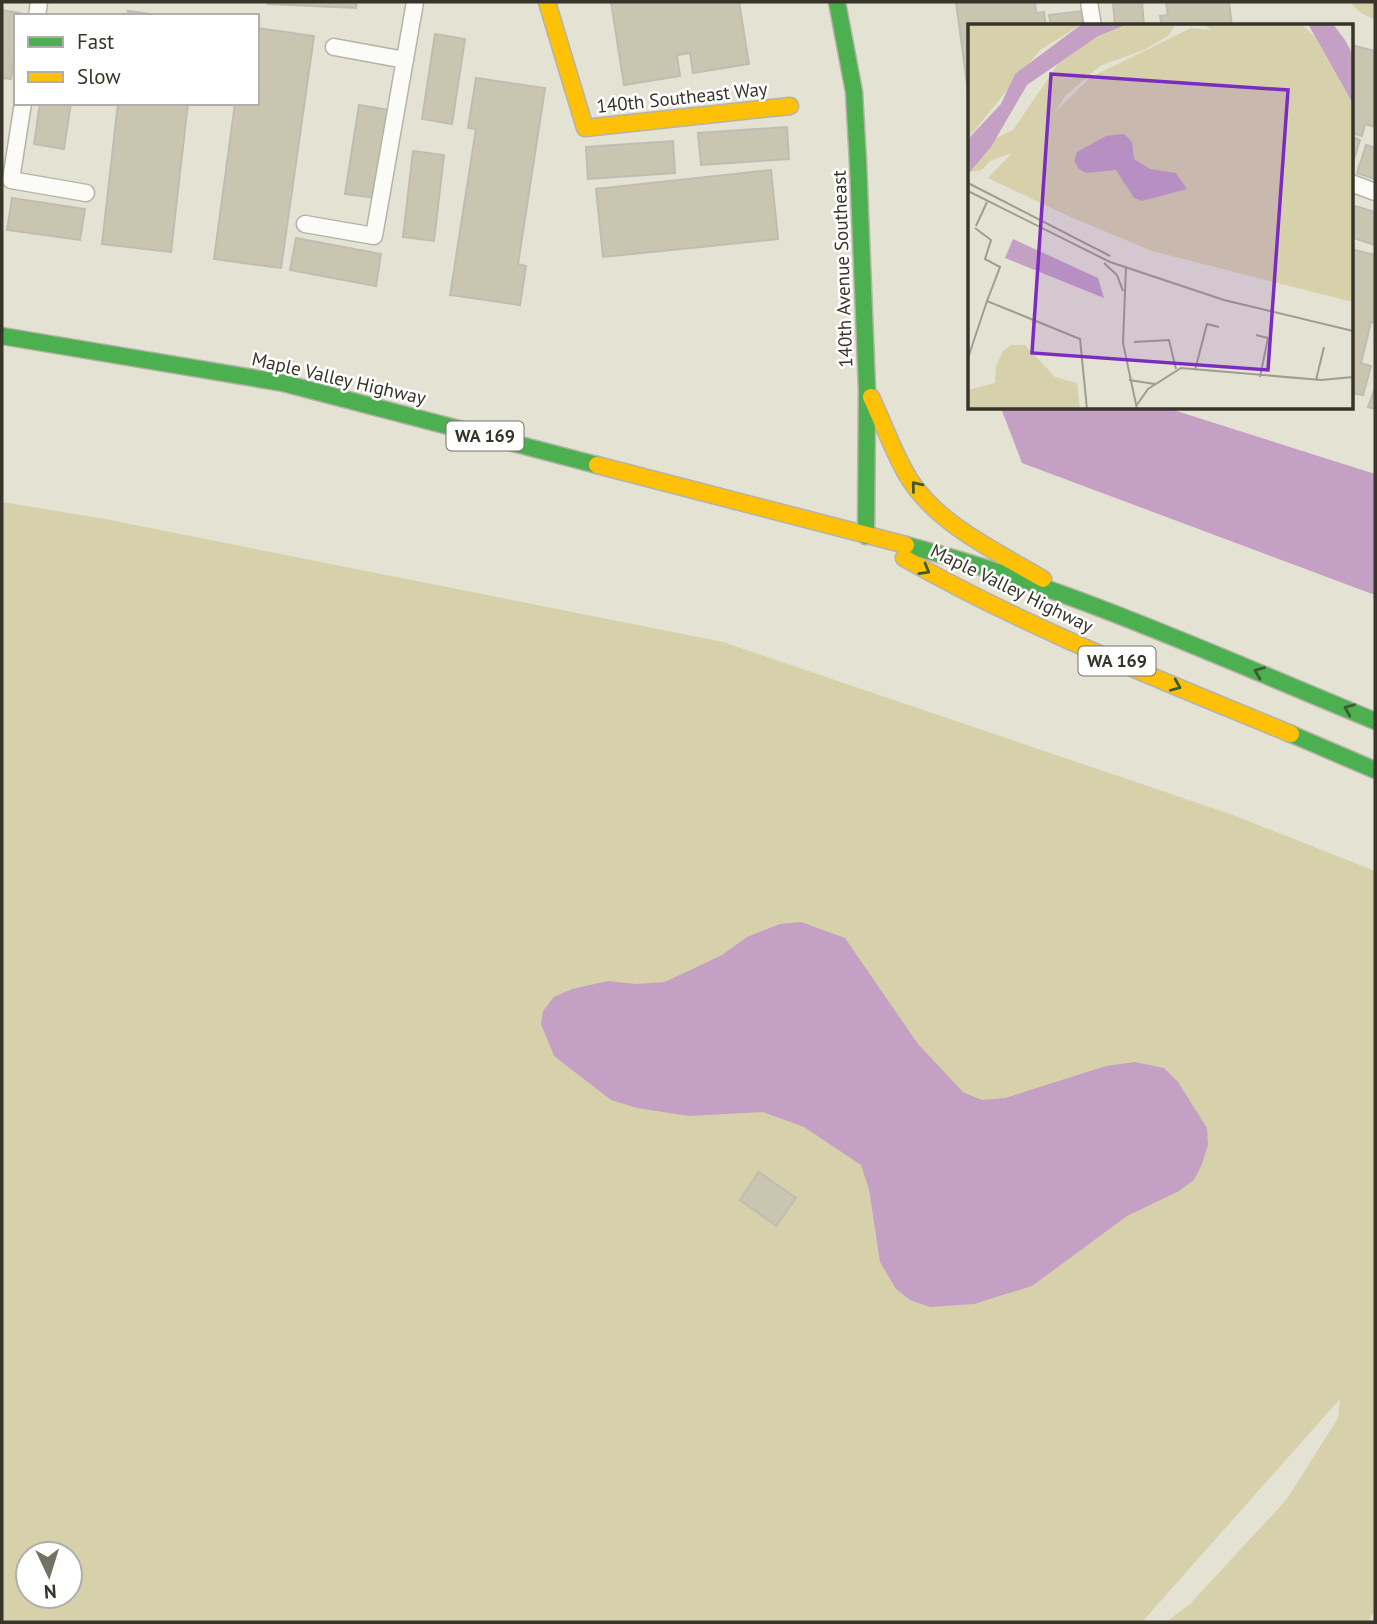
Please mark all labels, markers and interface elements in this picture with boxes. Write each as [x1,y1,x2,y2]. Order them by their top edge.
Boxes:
legend [14,14,259,105]
inset map [968,24,1352,410]
text: Fast [77,28,114,55]
text: Slow [77,63,121,90]
street label: 140th Southeast Way [595,76,769,118]
street label: 140th Avenue Southeast [827,169,857,368]
street label: Maple Valley Highway [250,346,429,410]
road number: WA 169 [447,422,524,450]
one-way arrow [912,481,925,493]
street label: Maple Valley Highway [927,538,1097,638]
one-way arrow [918,562,930,575]
road number: WA 169 [1078,646,1156,676]
one-way arrow [1254,667,1266,681]
one-way arrow [1169,678,1181,692]
one-way arrow [1344,704,1356,718]
north arrow [14,1540,84,1610]
text: N [43,1580,57,1604]

